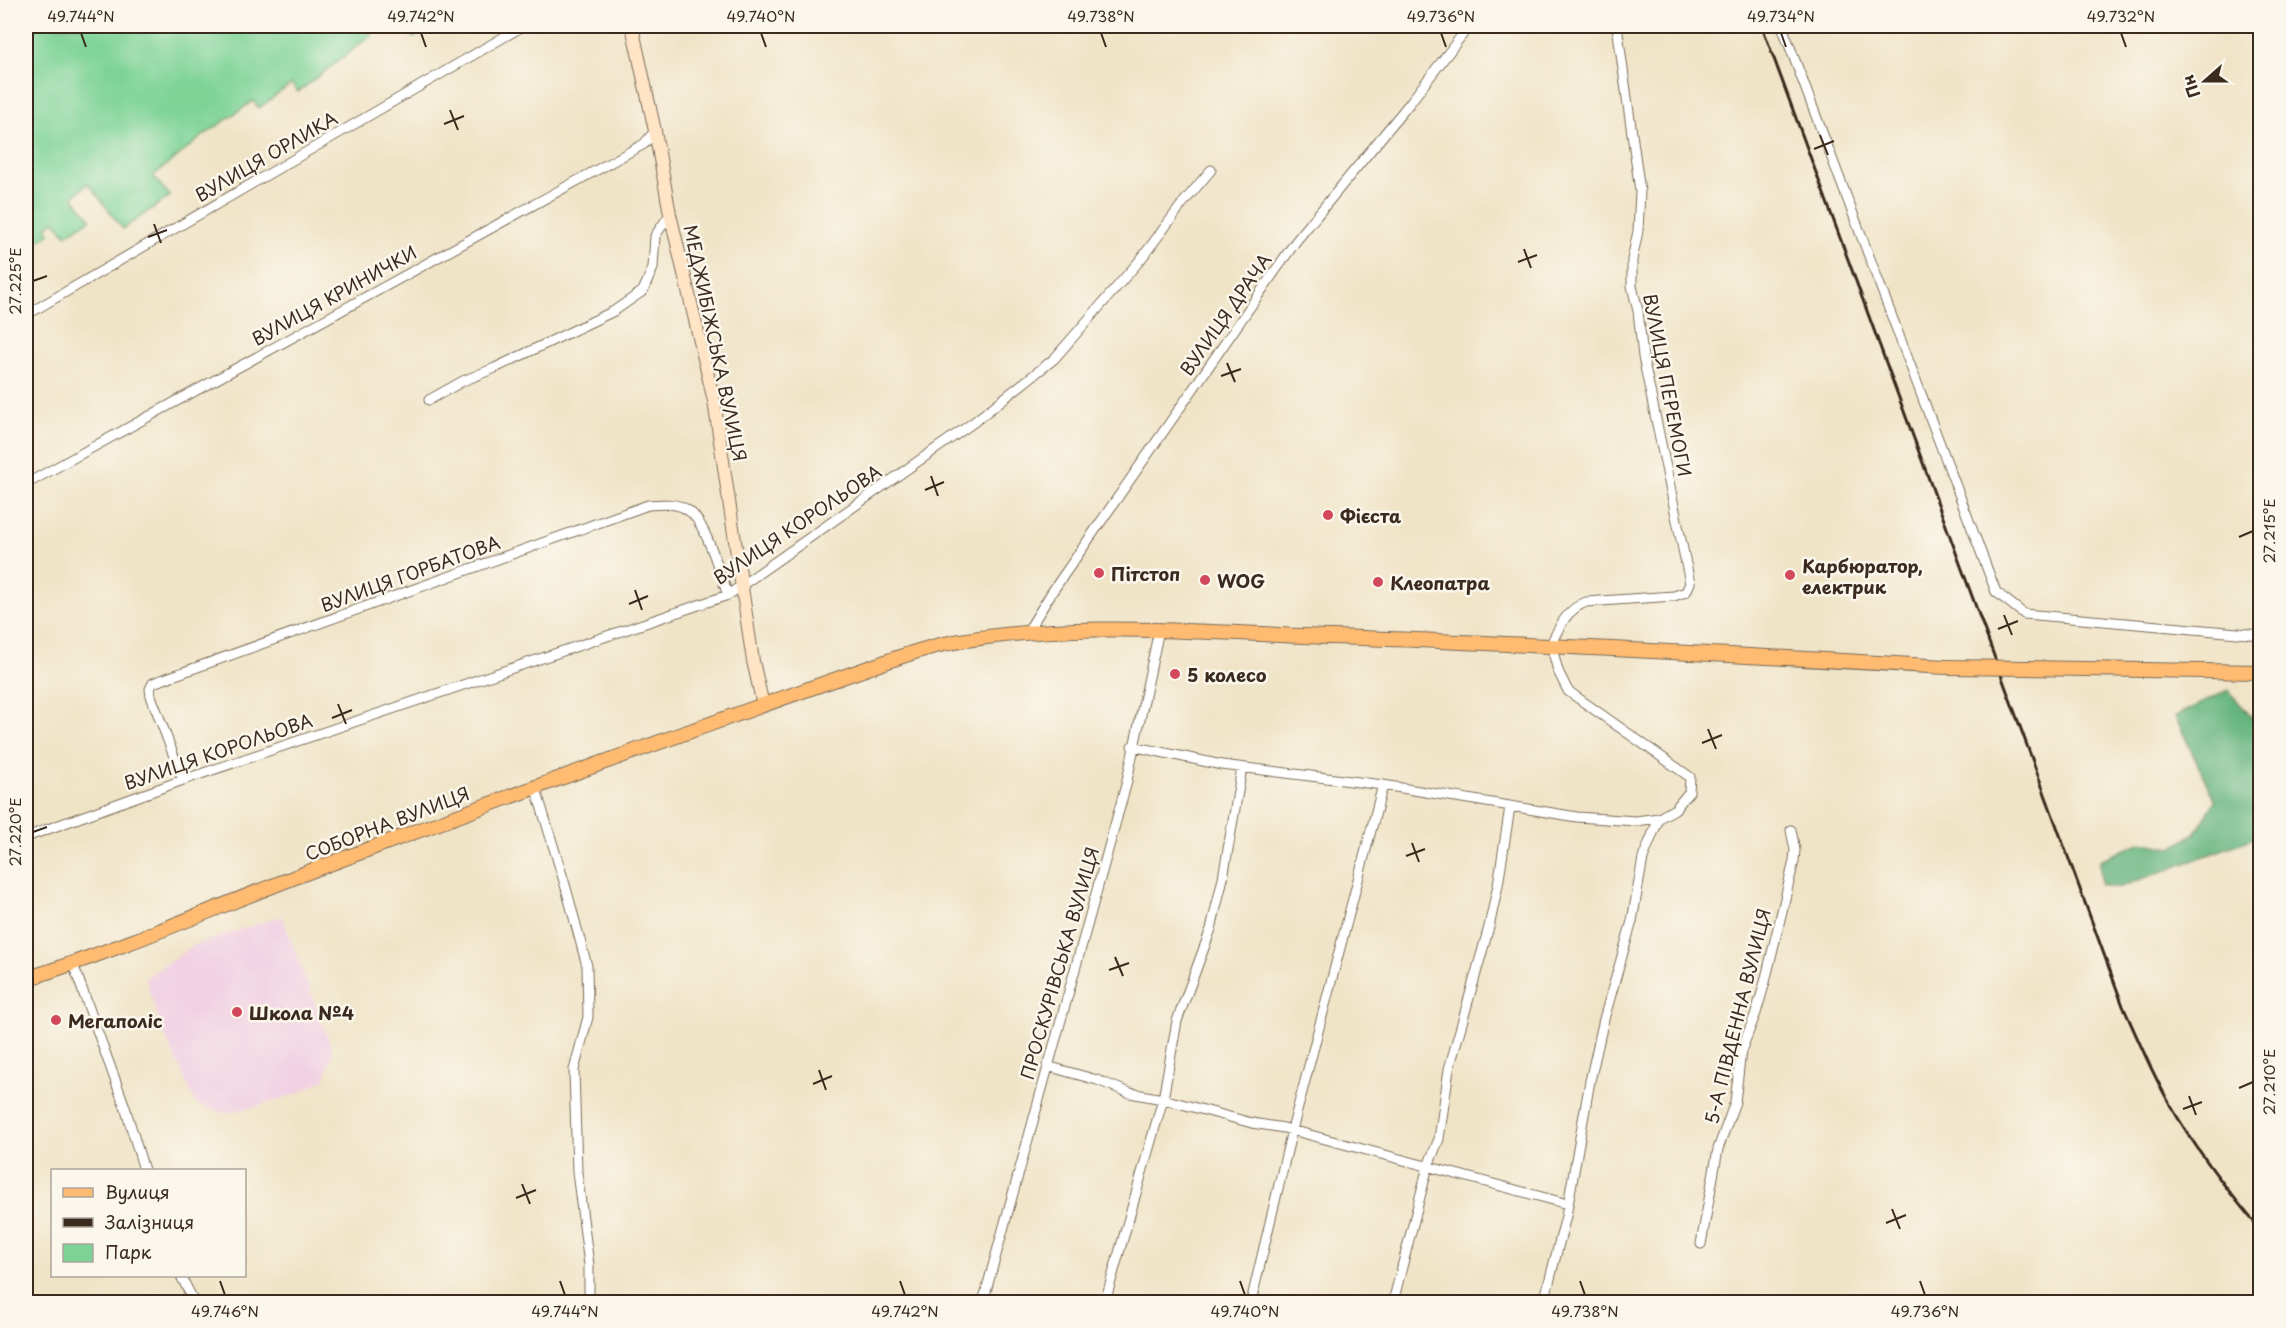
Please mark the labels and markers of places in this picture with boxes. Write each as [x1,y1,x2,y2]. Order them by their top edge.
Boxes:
place label: Фієста [1340,502,1402,529]
marker: Фієста [1321,508,1335,522]
place label: Карбюратор, електрик [1802,552,1923,600]
place label: Пітстоп [1111,560,1180,587]
marker: Пітстоп [1092,566,1106,580]
place label: WOG [1217,567,1265,594]
marker: Карбюратор, електрик [1783,568,1797,582]
place label: Клеопатра [1390,569,1490,596]
marker: WOG [1198,573,1212,587]
marker: Клеопатра [1371,575,1385,589]
place label: 5 колесо [1187,661,1267,688]
marker: 5 колесо [1168,667,1182,681]
place label: Школа №4 [249,999,354,1026]
marker: Школа №4 [230,1005,244,1019]
place label: Мегаполіс [68,1007,163,1034]
marker: Мегаполіс [49,1013,63,1027]

